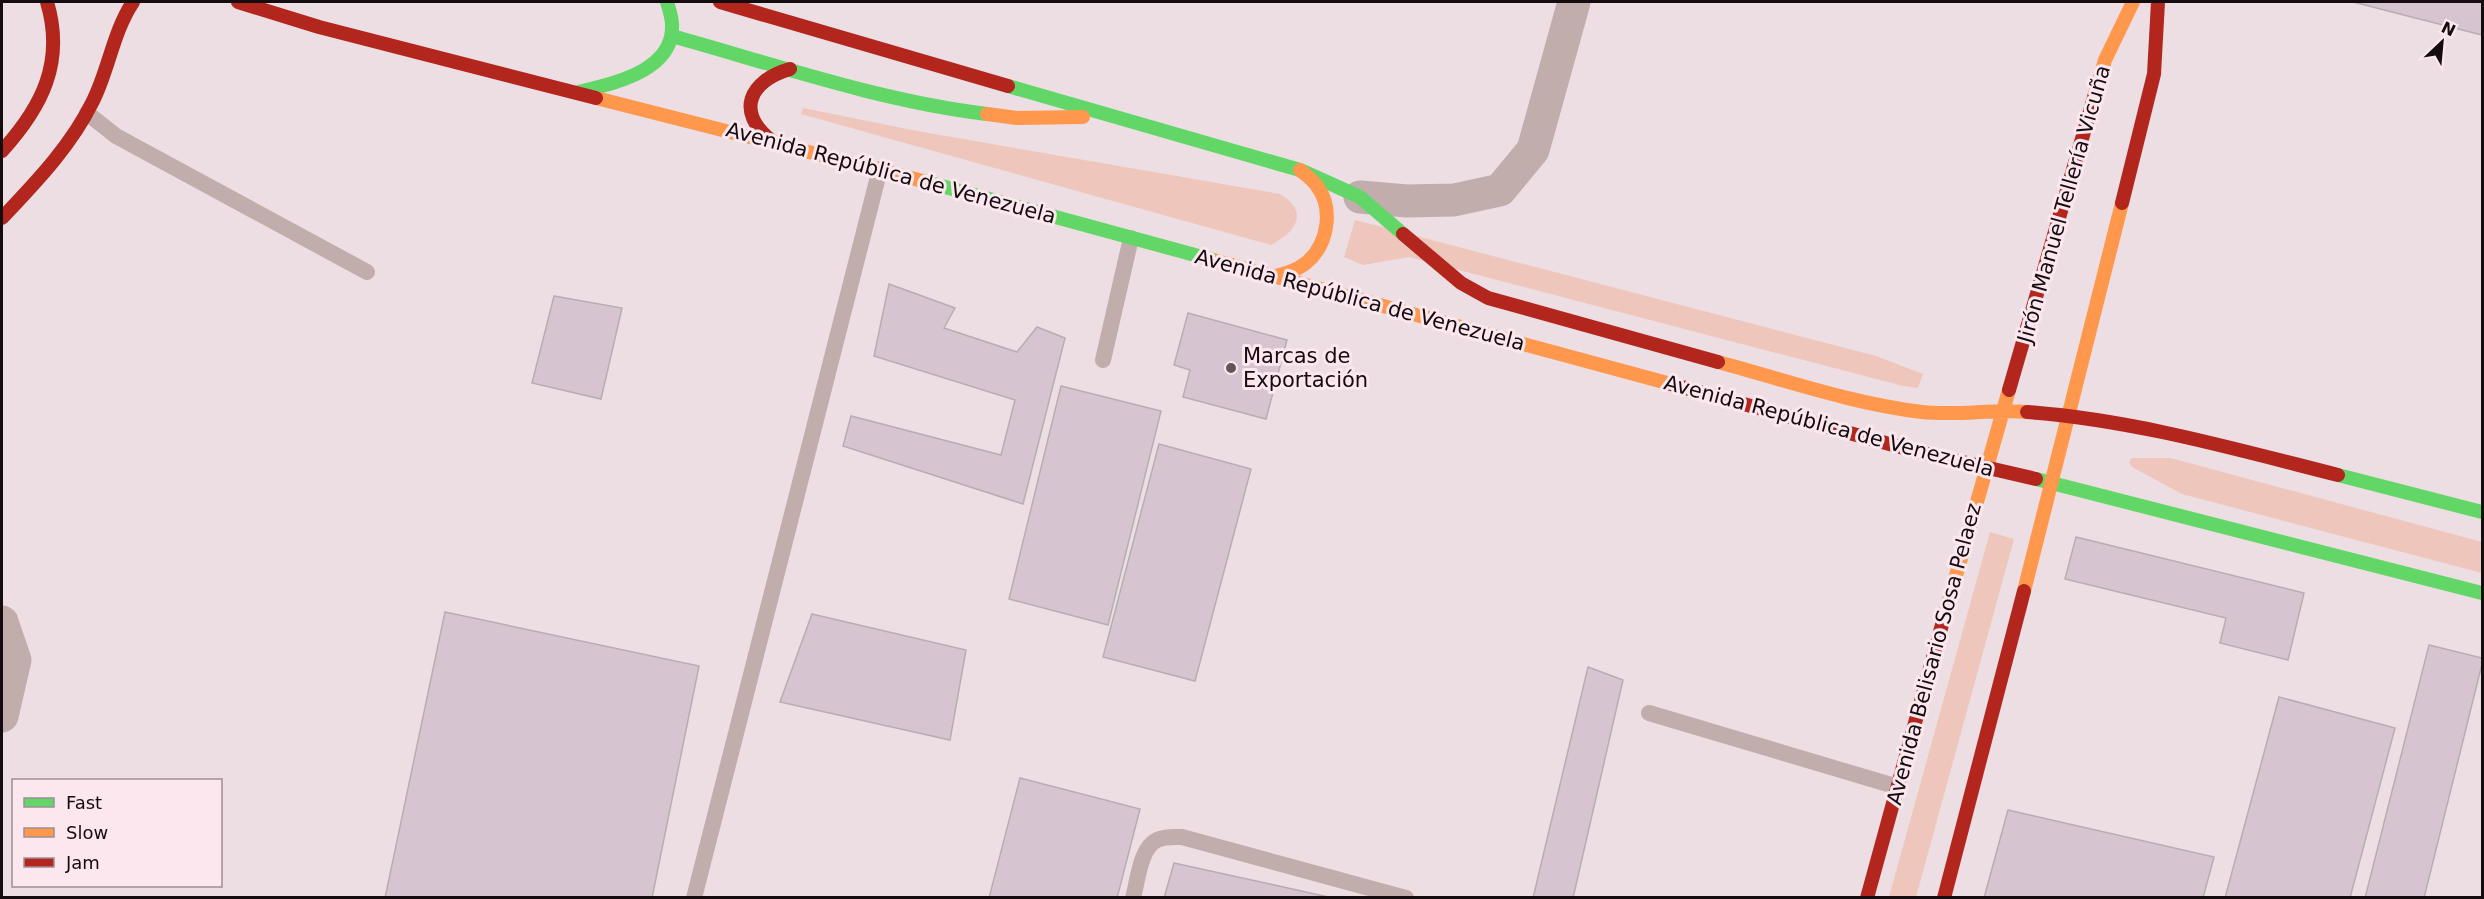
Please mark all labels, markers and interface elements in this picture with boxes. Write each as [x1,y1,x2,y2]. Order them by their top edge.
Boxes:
north arrow [2412,12,2472,72]
text: N [2438,17,2459,40]
street label: Jirón Manuel Tellería Vicuña [2012,62,2115,347]
street label: Avenida República de Venezuela [723,117,1059,229]
street label: Avenida República de Venezuela [1192,244,1528,356]
place label: Marcas de Exportación [1243,344,1368,392]
marker: Marcas de Exportación [1224,361,1238,375]
street label: Avenida República de Venezuela [1661,370,1997,482]
street label: Avenida Belisario Sosa Pelaez [1882,500,1986,808]
legend [12,779,222,887]
text: Fast [66,792,102,813]
text: Slow [66,822,108,843]
text: Jam [65,852,100,873]

